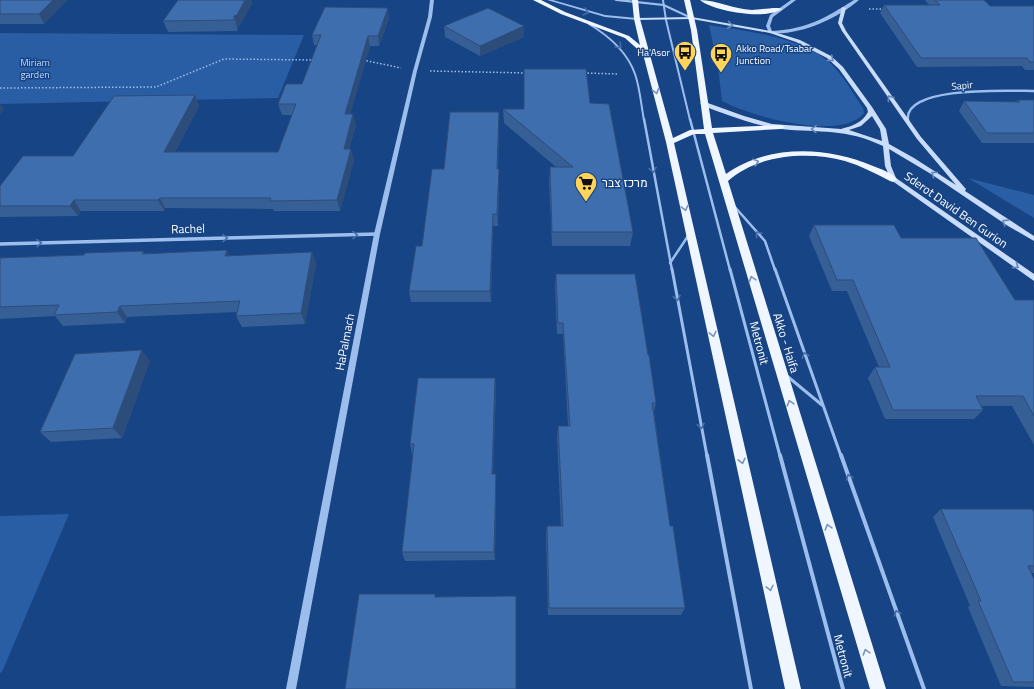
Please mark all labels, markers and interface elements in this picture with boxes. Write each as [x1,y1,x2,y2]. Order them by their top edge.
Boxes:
one-way arrow [583,7,590,16]
one-way arrow [727,20,733,29]
bus stop icon: Ha'Asor [672,39,698,72]
bus stop icon: Akko Road/Tsabar Junction [708,41,734,74]
place label: Akko Road/Tsabar Junction [736,41,813,68]
one-way arrow [614,42,621,49]
place label: Ha'Asor [637,45,671,60]
park label: Miriam garden [20,55,50,82]
one-way arrow [827,55,834,62]
street label: Sapir [951,77,974,94]
one-way arrow [652,87,660,94]
one-way arrow [887,95,895,102]
one-way arrow [811,124,817,133]
one-way arrow [752,158,759,167]
one-way arrow [648,167,656,173]
street label: Sderot David Ben Gurion [900,167,1012,253]
supermarket icon: מרכז צבר [573,170,599,203]
one-way arrow [931,171,938,178]
place label: מרכז צבר [602,173,648,192]
one-way arrow [680,204,688,211]
street label: Rachel [171,218,205,239]
one-way arrow [1003,220,1010,227]
one-way arrow [352,231,358,239]
one-way arrow [756,231,763,239]
one-way arrow [222,234,228,242]
one-way arrow [36,239,42,247]
one-way arrow [1012,261,1019,269]
one-way arrow [748,276,757,283]
one-way arrow [672,295,681,301]
street label: Akko - Haifa [768,310,805,375]
street label: HaPalmach [330,312,359,372]
street label: Metronit [745,319,775,367]
one-way arrow [709,331,717,338]
one-way arrow [802,351,810,358]
one-way arrow [786,400,795,407]
one-way arrow [696,422,705,429]
one-way arrow [737,458,745,464]
one-way arrow [845,474,853,481]
one-way arrow [824,524,833,531]
one-way arrow [766,585,774,591]
one-way arrow [893,609,902,616]
street label: Metronit [829,632,859,680]
one-way arrow [862,648,871,655]

